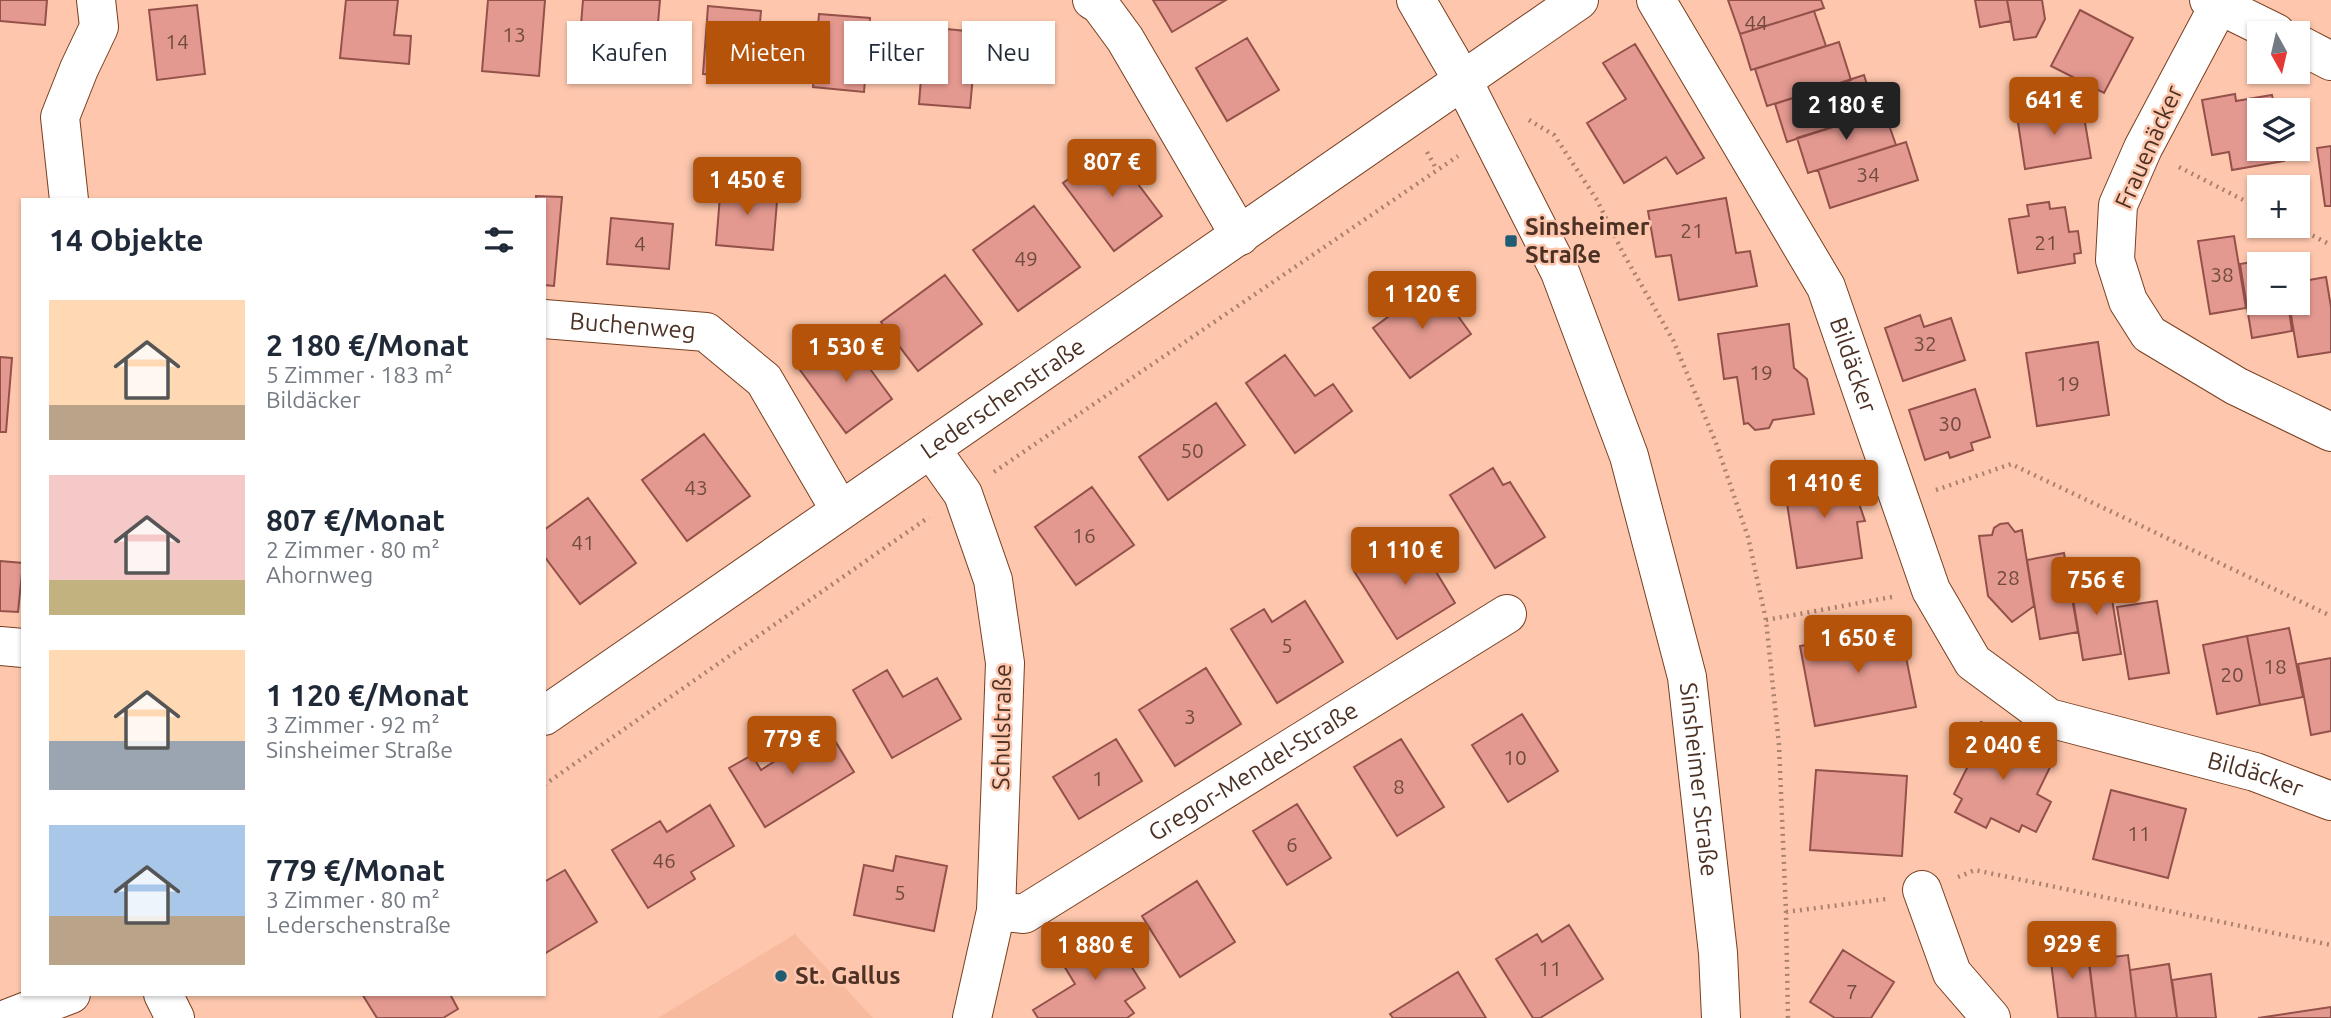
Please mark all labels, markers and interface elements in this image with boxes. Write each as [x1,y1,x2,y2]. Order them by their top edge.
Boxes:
house number: 44 [1744,10,1768,34]
chip: Kaufen [567,21,692,84]
chip: Mieten [706,21,830,84]
chip: Filter [844,21,948,84]
chip: Neu [962,21,1055,84]
north arrow [2247,21,2310,84]
map controls [2247,21,2310,315]
house number: 13 [502,22,526,46]
house number: 14 [165,29,189,53]
pin: 641 € [2005,78,2103,137]
street label: Frauenäcker [2109,81,2188,213]
pin: 2 180 € [1781,82,1911,142]
text: 641 € [2025,87,2083,112]
text: 2 180 € [1808,92,1884,117]
button: layers [2247,98,2310,161]
pin: 807 € [1063,140,1161,199]
text: 807 € [1083,149,1141,174]
pin: 1 450 € [682,158,812,217]
house number: 34 [1856,162,1880,186]
text: 1 450 € [709,167,785,192]
button: + [2247,175,2310,238]
place label: Sinsheimer Straße [1525,213,1650,268]
house number: 21 [1680,218,1704,242]
icon: filters [480,221,518,259]
text: 14 Objekte [49,223,204,257]
house number: 21 [2034,230,2058,254]
house number: 4 [634,231,646,255]
marker: Sinsheimer Straße [1503,233,1519,249]
house number: 49 [1014,246,1038,270]
button: − [2247,252,2310,315]
house number: 38 [2210,262,2234,286]
pin: 1 120 € [1357,272,1487,331]
text: 1 120 € [1384,281,1460,306]
street label: Buchenweg [569,307,697,344]
street label: Bildäcker [1824,314,1882,416]
pin: 1 530 € [781,324,911,384]
icon: home [105,328,189,412]
text: 2 180 €/Monat [266,328,469,362]
house number: 32 [1913,331,1937,355]
street label: Lederschenstraße [915,332,1090,464]
text: 1 530 € [808,334,884,359]
house number: 19 [1749,360,1773,384]
text: 5 Zimmer · 183 m² [266,362,453,387]
house number: 19 [2056,371,2080,395]
text: Bildäcker [266,387,361,412]
house number: 30 [1938,411,1962,435]
house number: 50 [1180,438,1204,462]
pin: 1 410 € [1759,461,1889,520]
text: 1 410 € [1786,470,1862,495]
house number: 43 [684,475,708,499]
icon: home [105,503,189,587]
text: 807 €/Monat [266,503,445,537]
house number: 16 [1072,523,1096,547]
pin: 1 110 € [1340,528,1470,587]
house number: 41 [571,530,595,554]
text: 2 Zimmer · 80 m² [266,537,440,562]
text: 1 110 € [1367,537,1443,562]
pin: 756 € [2047,558,2145,617]
text: Ahornweg [266,562,373,587]
house number: 28 [1996,565,2020,589]
text: 756 € [2067,567,2125,592]
pin: 1 650 € [1793,616,1923,675]
text: 1 650 € [1820,625,1896,650]
house number: 5 [1281,633,1293,657]
house number: 18 [2263,654,2287,678]
house number: 20 [2220,662,2244,686]
street label: Schulstraße [987,664,1016,790]
icon: home [105,678,189,762]
text: 1 120 €/Monat [266,678,469,712]
street label: Sinsheimer Straße [1675,681,1723,878]
street label: Gregor-Mendel-Straße [1143,696,1363,846]
house number: 3 [1184,704,1196,728]
text: 3 Zimmer · 92 m² [266,712,440,737]
pin: 779 € [743,716,841,776]
pin: 2 040 € [1938,722,2068,782]
text: 779 € [763,726,821,751]
text: 2 040 € [1965,732,2041,757]
text: Sinsheimer Straße [266,737,453,762]
house number: 10 [1503,745,1527,769]
street label: Bildäcker [2205,746,2307,802]
house number: 1 [1092,766,1104,790]
house number: 8 [1393,774,1405,798]
house number: 11 [2127,821,2151,845]
house number: 6 [1286,832,1298,856]
house number: 46 [652,848,676,872]
icon: home [105,853,189,937]
text: 779 €/Monat [266,853,445,887]
house number: 5 [894,880,906,904]
text: 3 Zimmer · 80 m² [266,887,440,912]
text: Lederschenstraße [266,912,451,937]
pin: 1 880 € [1030,922,1160,982]
pin: 929 € [2023,922,2121,981]
text: 929 € [2043,931,2101,956]
text: 1 880 € [1057,932,1133,957]
house number: 11 [1538,956,1562,980]
place label: St. Gallus [795,962,901,989]
marker: St. Gallus [773,968,789,984]
house number: 7 [1846,979,1858,1003]

